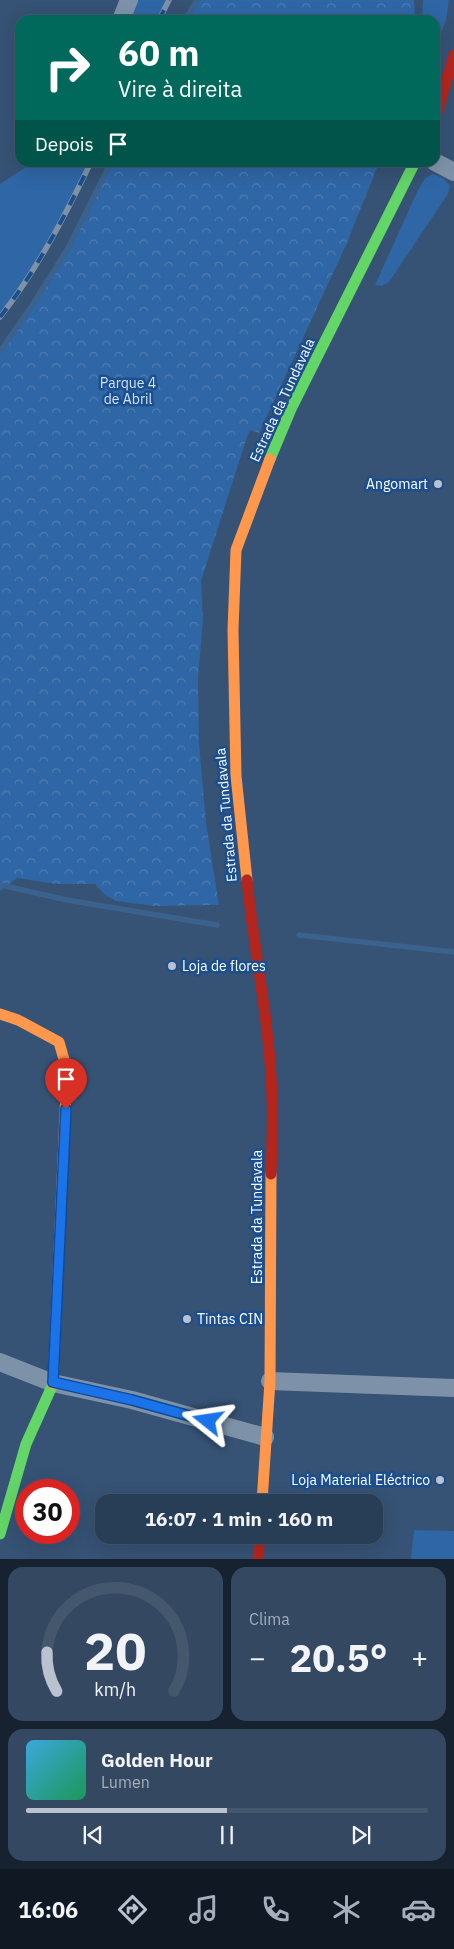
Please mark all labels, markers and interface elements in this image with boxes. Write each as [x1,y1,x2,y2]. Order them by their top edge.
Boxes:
text: 60 m [118,30,200,76]
icon: right [35,35,100,100]
text: Vire à direita [118,74,242,103]
icon: arrive [104,130,132,158]
text: Depois [35,132,94,156]
street label: Estrada da Tundavala [245,335,319,465]
park label: Parque 4 de Abril [100,374,156,408]
place label: Angomart [366,475,428,493]
marker: Angomart [432,478,444,490]
street label: Estrada da Tundavala [211,747,241,883]
place label: Loja de flores [182,957,266,975]
marker: Loja de flores [166,960,178,972]
pin [45,1058,87,1109]
icon: arrive [52,1065,80,1093]
street label: Estrada da Tundavala [248,1149,266,1284]
place label: Tintas CIN [197,1310,263,1328]
marker: Tintas CIN [181,1313,193,1325]
position arrow [181,1394,233,1446]
place label: Loja Material Eléctrico [291,1471,430,1489]
marker: Loja Material Eléctrico [434,1474,446,1486]
speed limit sign: 30 [15,1479,80,1544]
text: 16:07 · 1 min · 160 m [145,1507,333,1531]
text: Clima [249,1609,290,1629]
text: 20 [84,1617,147,1684]
text: 20.5° [289,1633,388,1682]
text: − [249,1639,266,1676]
text: + [411,1639,428,1676]
text: km/h [95,1678,137,1701]
text: Golden Hour [101,1748,213,1772]
text: Lumen [101,1772,150,1792]
icon: previous [79,1821,107,1849]
icon: pause [213,1821,241,1849]
icon: next [347,1821,375,1849]
icon: directions [115,1892,150,1927]
icon: music [186,1892,221,1927]
icon: phone [258,1892,293,1927]
icon: climate [329,1892,364,1927]
icon: car [401,1892,436,1927]
text: 16:06 [18,1895,78,1924]

